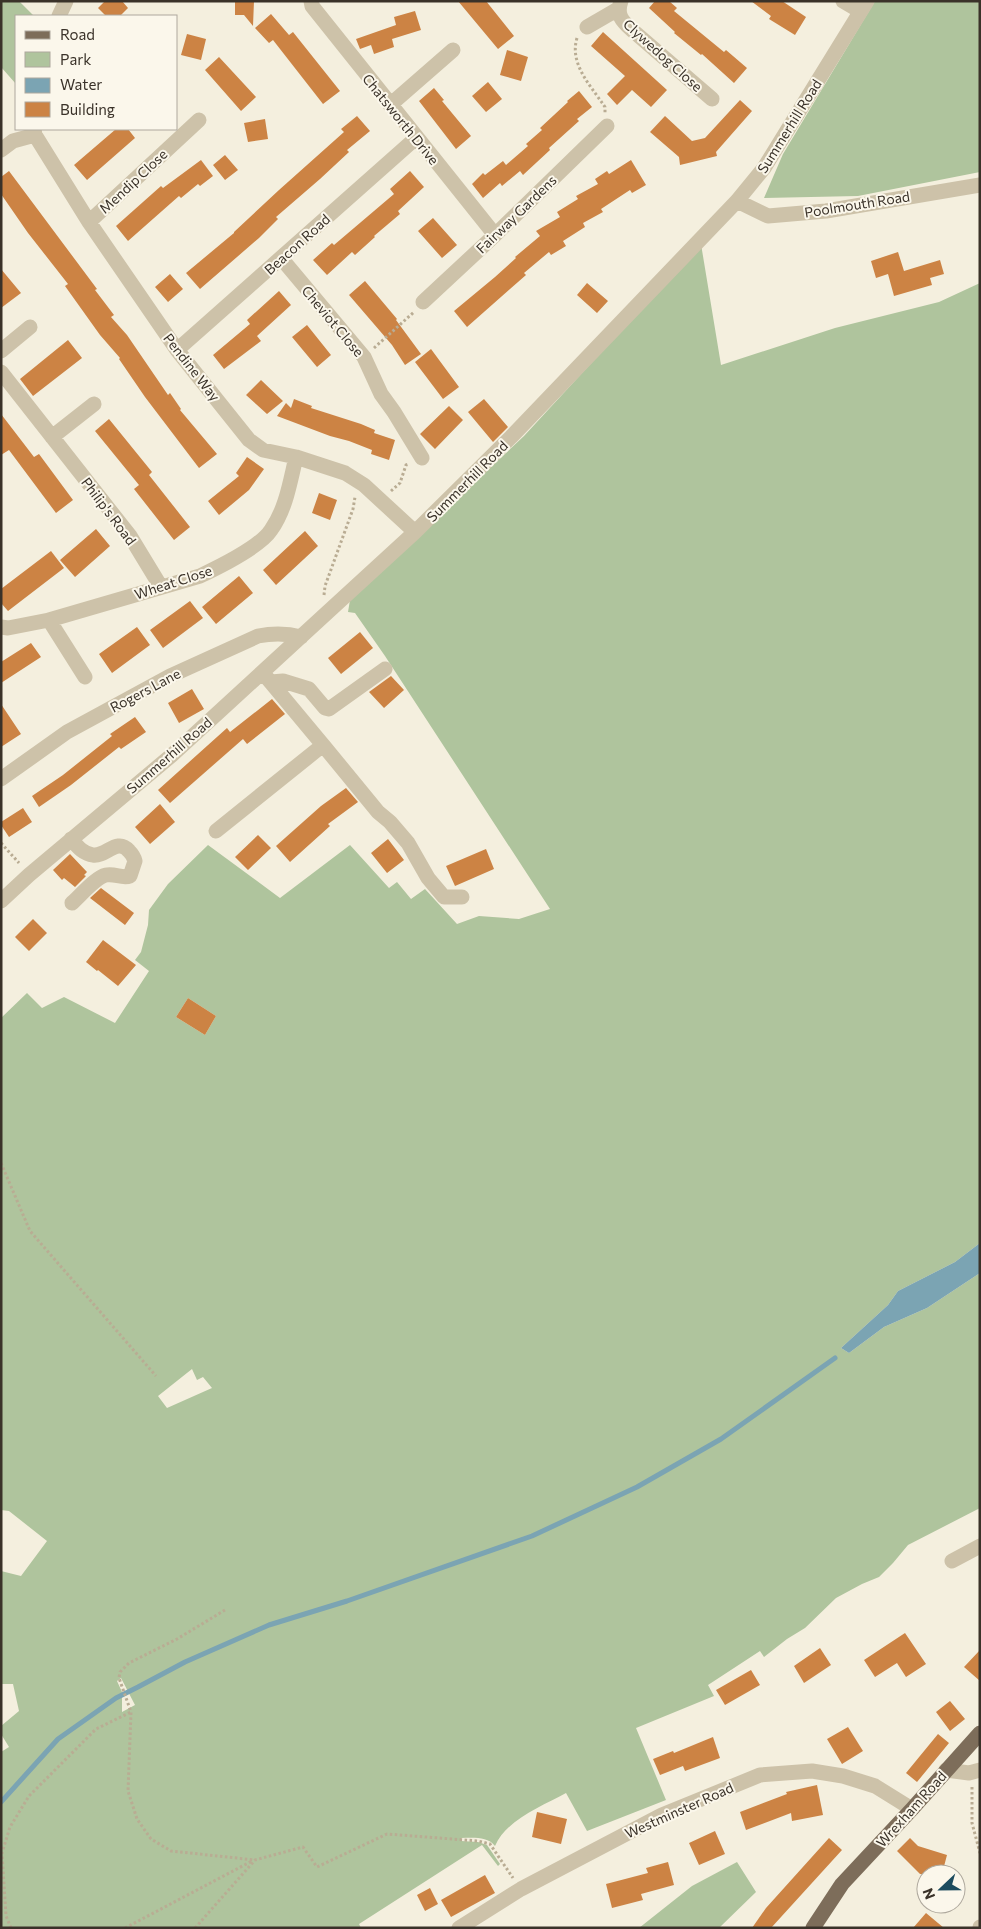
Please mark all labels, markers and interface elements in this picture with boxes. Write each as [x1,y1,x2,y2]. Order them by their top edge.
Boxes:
legend [15,15,178,130]
street label: Clywedog Close [620,15,706,95]
text: Road [60,25,95,43]
text: Park [60,50,91,68]
street label: Chatsworth Drive [359,70,443,168]
text: Water [60,75,102,93]
street label: Summerhill Road [753,76,825,176]
text: Building [60,100,115,118]
street label: Mendip Close [96,145,170,217]
street label: Fairway Gardens [472,171,560,257]
street label: Poolmouth Road [803,187,911,221]
street label: Beacon Road [261,210,333,278]
street label: Cheviot Close [298,282,368,360]
street label: Pendine Way [160,330,224,404]
street label: Summerhill Road [423,437,511,525]
street label: Philip's Road [78,474,140,548]
street label: Wheat Close [132,561,214,603]
street label: Rogers Lane [107,664,183,716]
street label: Summerhill Road [123,713,215,797]
street label: Wrexham Road [872,1767,950,1851]
street label: Westminster Road [622,1778,736,1842]
north arrow [916,1864,966,1914]
text: N [919,1886,938,1902]

